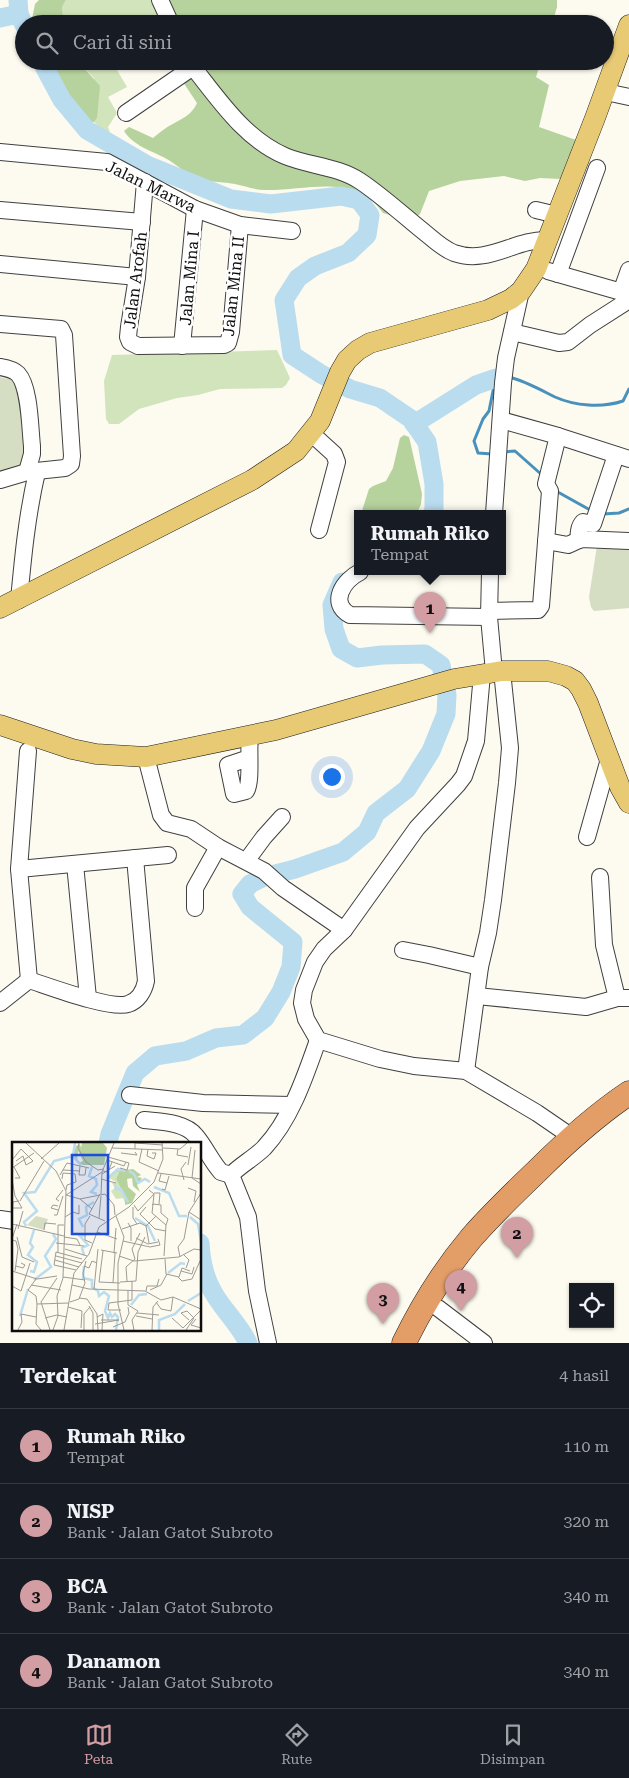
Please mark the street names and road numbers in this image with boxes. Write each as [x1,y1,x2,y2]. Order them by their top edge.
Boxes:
street label: Jalan Marwa [103,157,199,217]
street label: Jalan Arofah [120,230,151,330]
street label: Jalan Mina I [176,230,203,326]
street label: Jalan Mina II [219,235,248,337]

